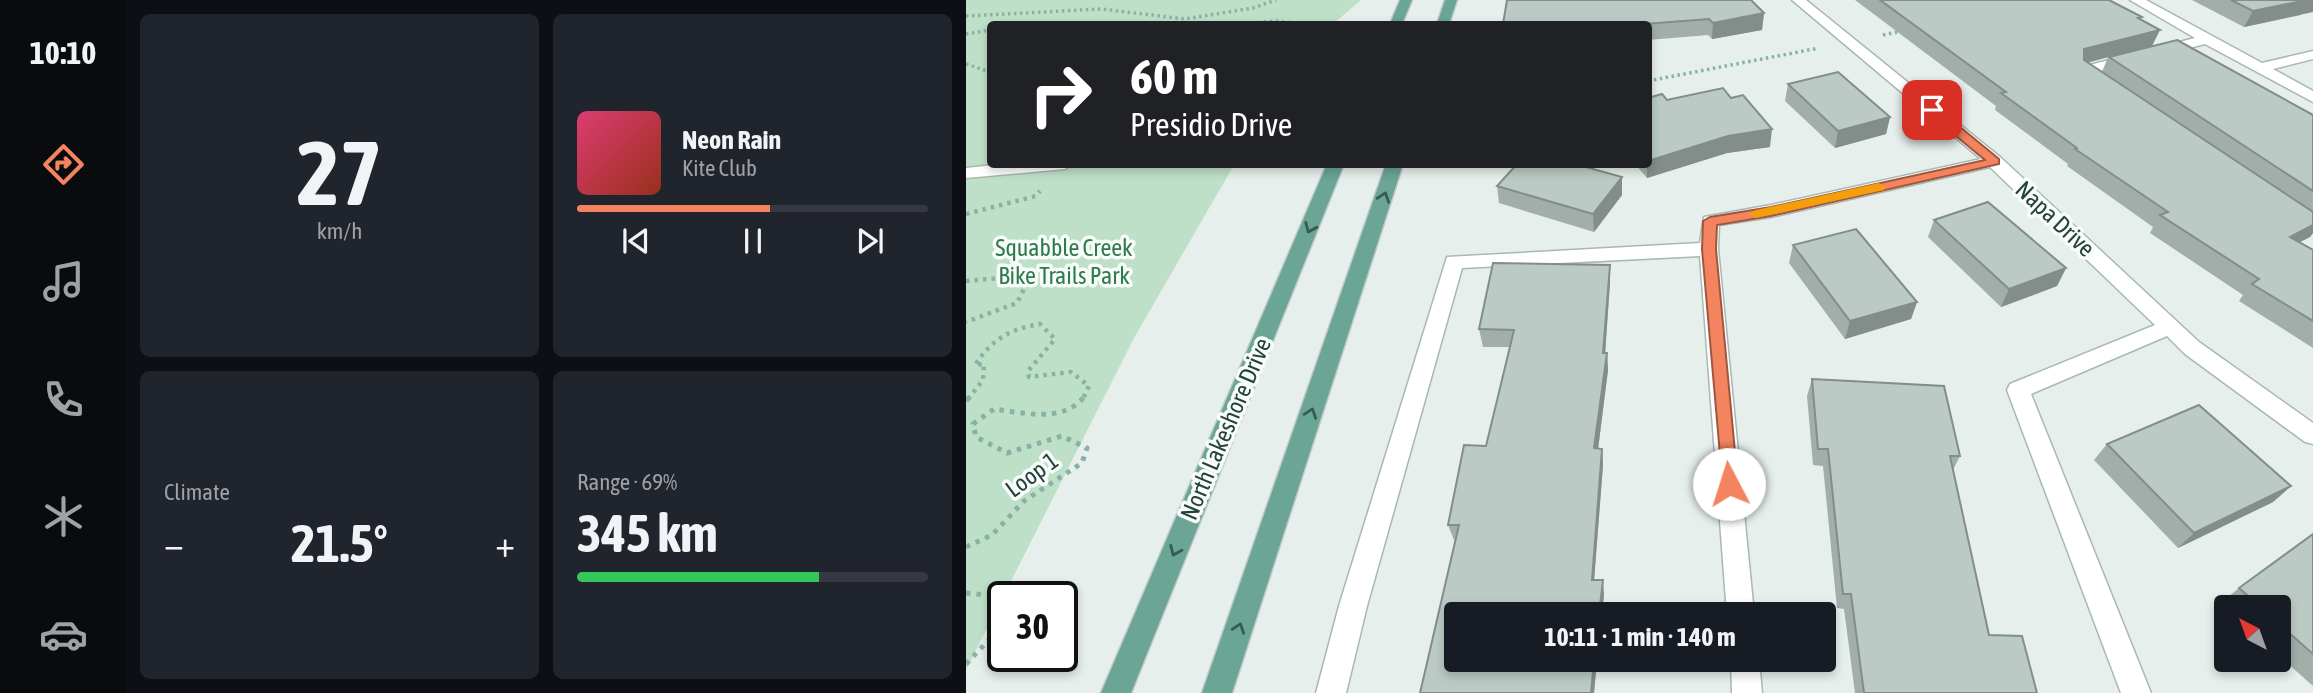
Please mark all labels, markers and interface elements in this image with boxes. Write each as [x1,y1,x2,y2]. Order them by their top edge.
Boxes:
text: 10:10 [30,34,96,71]
text: 60 m [1130,48,1218,104]
icon: right [1015,49,1106,140]
pin [1902,80,1962,140]
icon: arrive [1913,91,1951,129]
text: Presidio Drive [1130,106,1292,143]
text: 27 [297,120,382,224]
text: Neon Rain [682,125,781,155]
icon: directions [39,140,88,189]
text: Kite Club [682,155,757,181]
street label: Napa Drive [2010,175,2100,262]
one-way arrow [1376,192,1390,204]
text: km/h [317,218,362,244]
one-way arrow [1304,221,1318,233]
icon: previous [617,222,655,260]
icon: pause [734,222,772,260]
icon: next [851,222,889,260]
park label: Squabble Creek Bike Trails Park [995,234,1133,289]
icon: music [39,257,88,306]
street label: North Lakeshore Drive [1175,334,1276,524]
icon: phone [39,375,88,424]
one-way arrow [1303,407,1317,419]
street label: Loop 1 [1000,447,1063,503]
position arrow [1692,447,1766,521]
text: Range · 69% [577,469,677,495]
text: Climate [164,479,230,505]
icon: climate [39,492,88,541]
text: 345 km [577,503,718,563]
text: 21.5° [291,513,388,573]
text: − [164,522,184,565]
text: + [495,522,515,565]
one-way arrow [1170,544,1184,556]
speed limit sign: 30 [987,581,1078,672]
north arrow [2214,595,2291,672]
map controls [2214,595,2291,672]
icon: car [39,610,88,659]
text: 10:11 · 1 min · 140 m [1544,622,1736,652]
one-way arrow [1230,623,1245,635]

